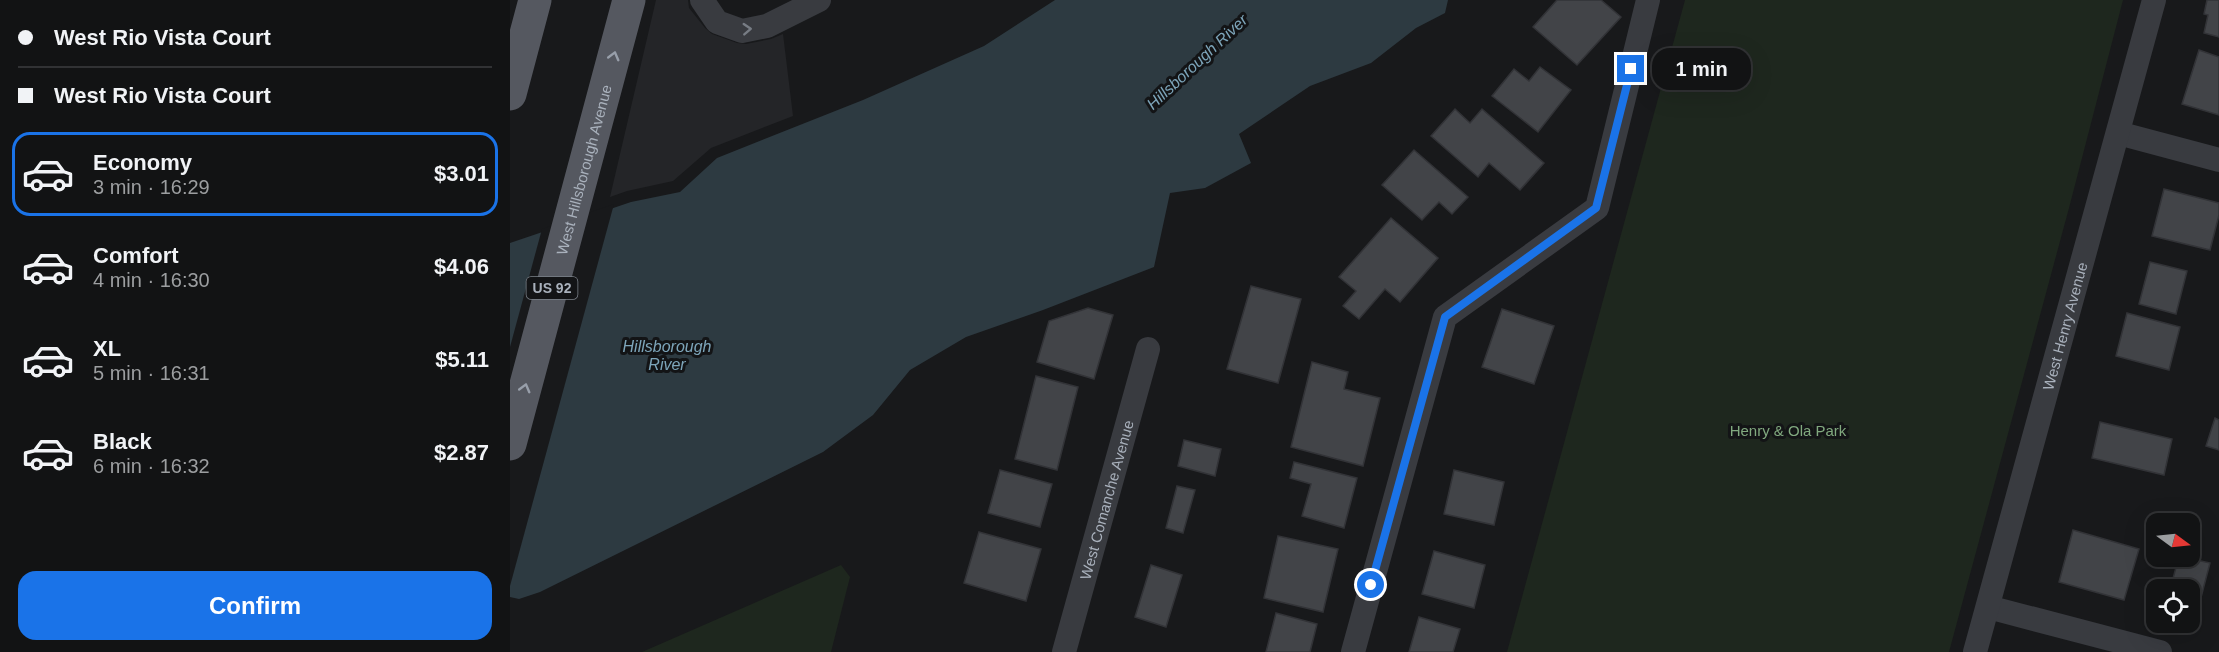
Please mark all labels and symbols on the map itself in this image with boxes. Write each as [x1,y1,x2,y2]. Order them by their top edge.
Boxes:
water label: Hillsborough River [1143,11,1251,113]
one-way arrow [743,22,752,35]
callout: 1 min [1652,48,1751,90]
one-way arrow [606,51,619,61]
route end [1617,55,1644,82]
street label: West Hillsborough Avenue [553,83,614,257]
street label: West Henry Avenue [2039,260,2090,392]
road number: US 92 [526,277,578,299]
water label: Hillsborough River [623,338,712,373]
one-way arrow [518,383,530,393]
street label: West Comanche Avenue [1076,418,1136,581]
park label: Henry & Ola Park [1730,422,1847,439]
north arrow [2146,513,2200,567]
route start [1357,571,1384,598]

